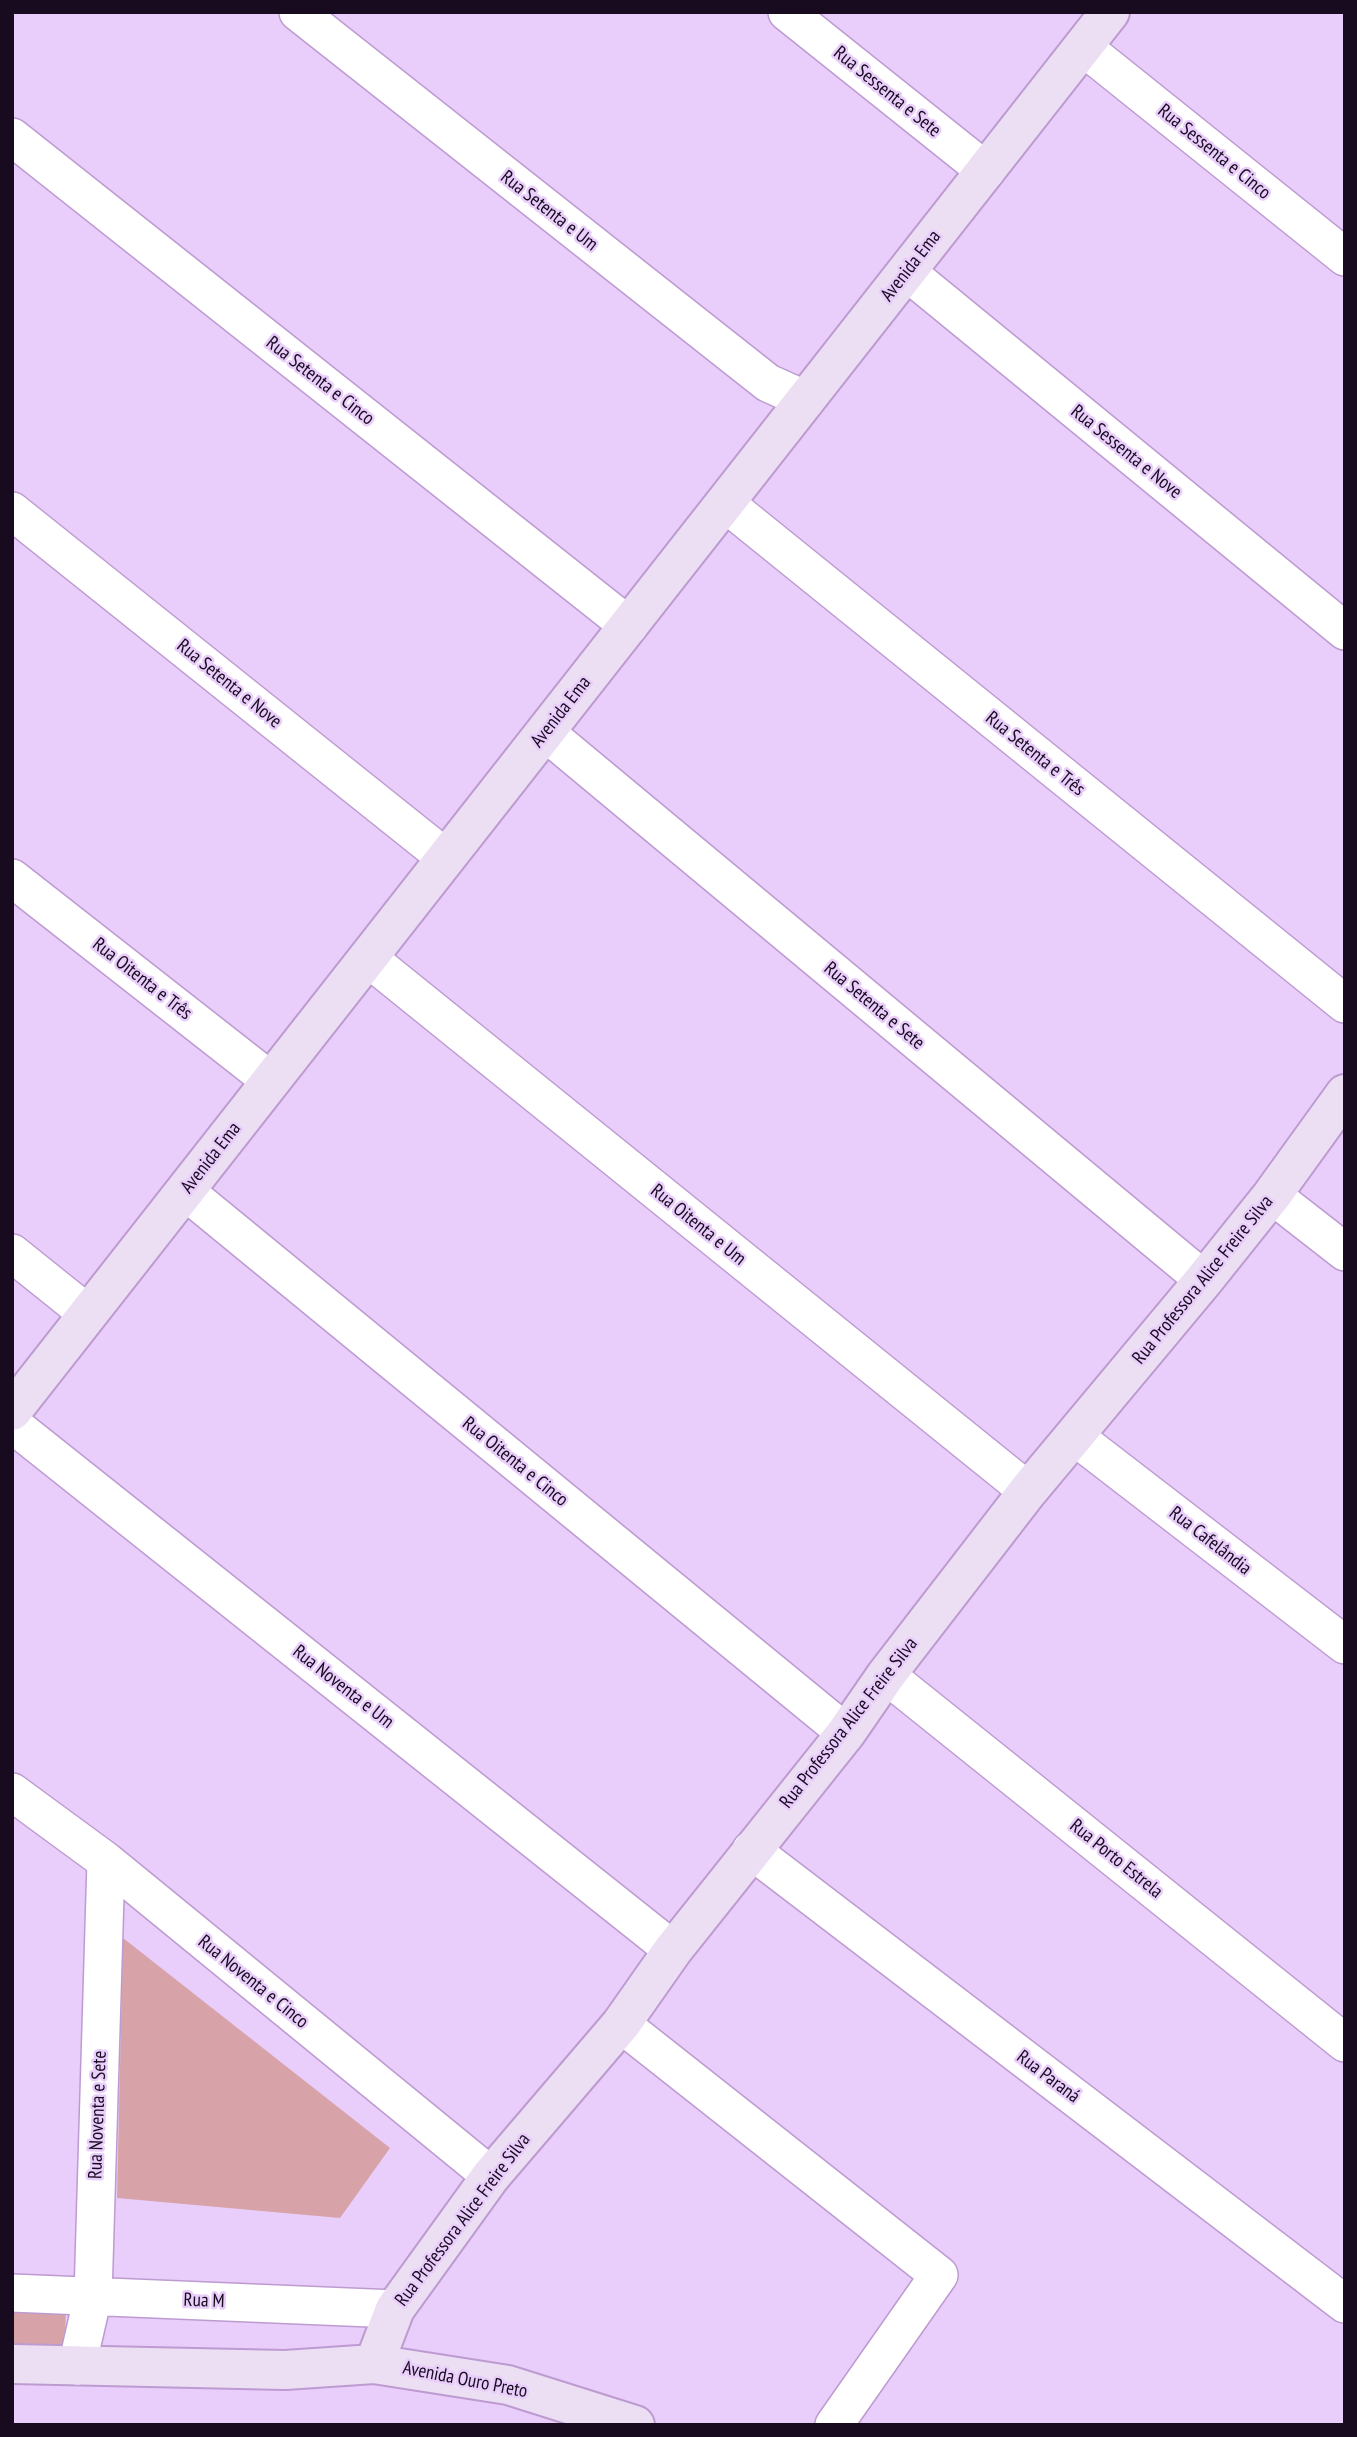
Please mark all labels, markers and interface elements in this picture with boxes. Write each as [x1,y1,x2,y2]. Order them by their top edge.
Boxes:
street label: Rua Sessenta e Sete [829,42,945,142]
street label: Rua Sessenta e Cinco [1153,100,1275,204]
street label: Rua Setenta e Um [496,166,602,256]
street label: Avenida Ema [876,226,946,306]
street label: Rua Setenta e Cinco [261,332,379,430]
street label: Rua Sessenta e Nove [1066,400,1186,504]
street label: Rua Setenta e Nove [172,635,286,733]
street label: Avenida Ema [526,672,596,752]
street label: Rua Setenta e Três [981,707,1089,801]
street label: Rua Oitenta e Três [88,933,196,1025]
street label: Rua Setenta e Sete [819,957,929,1055]
street label: Avenida Ema [176,1118,246,1198]
street label: Rua Oitenta e Um [646,1180,750,1270]
street label: Rua Professora Alice Freire Silva [1128,1191,1278,1369]
street label: Rua Oitenta e Cinco [458,1412,572,1512]
street label: Rua Cafelândia [1164,1502,1256,1580]
street label: Rua Professora Alice Freire Silva [775,1633,923,1813]
street label: Rua Noventa e Um [288,1641,398,1733]
street label: Rua Porto Estrela [1065,1815,1167,1903]
street label: Rua Noventa e Cinco [193,1931,313,2033]
street label: Rua Paraná [1012,2046,1084,2108]
street label: Rua Noventa e Sete [84,2050,112,2180]
street label: Rua Professora Alice Freire Silva [391,2129,535,2311]
street label: Rua M [183,2289,225,2313]
street label: Avenida Ouro Preto [401,2357,529,2403]

